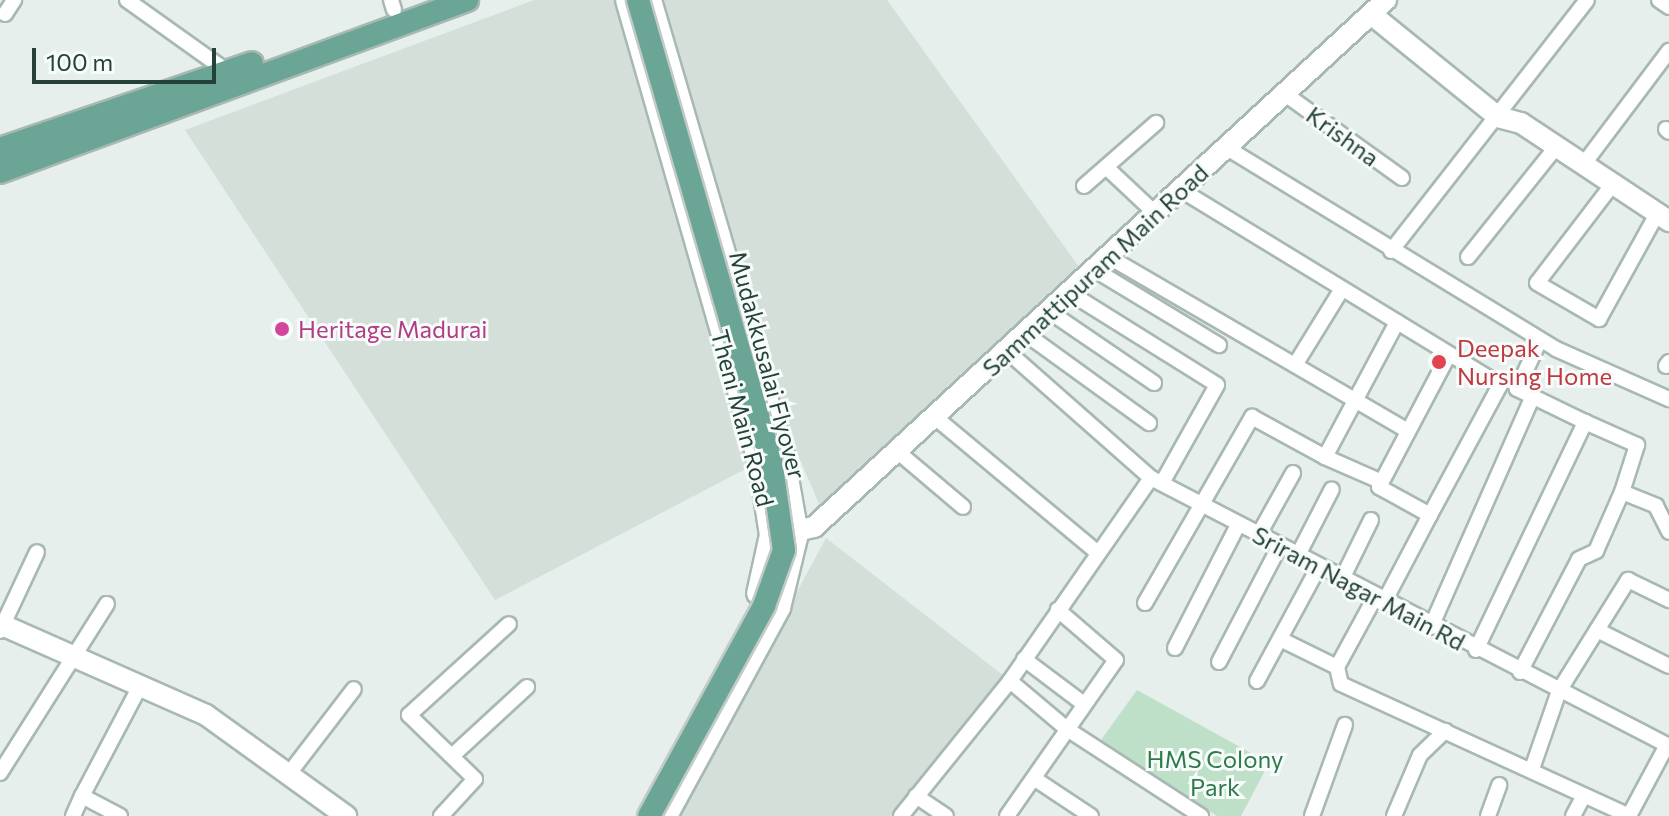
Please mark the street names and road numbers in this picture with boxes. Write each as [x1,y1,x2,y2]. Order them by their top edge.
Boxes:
street label: Krishna [1301,100,1385,172]
street label: Sammattipuram Main Road [976,158,1214,382]
street label: Mudakkusalai Flyover [724,248,812,482]
street label: Theni Main Road [706,326,780,510]
street label: Sriram Nagar Main Rd [1248,520,1470,656]

